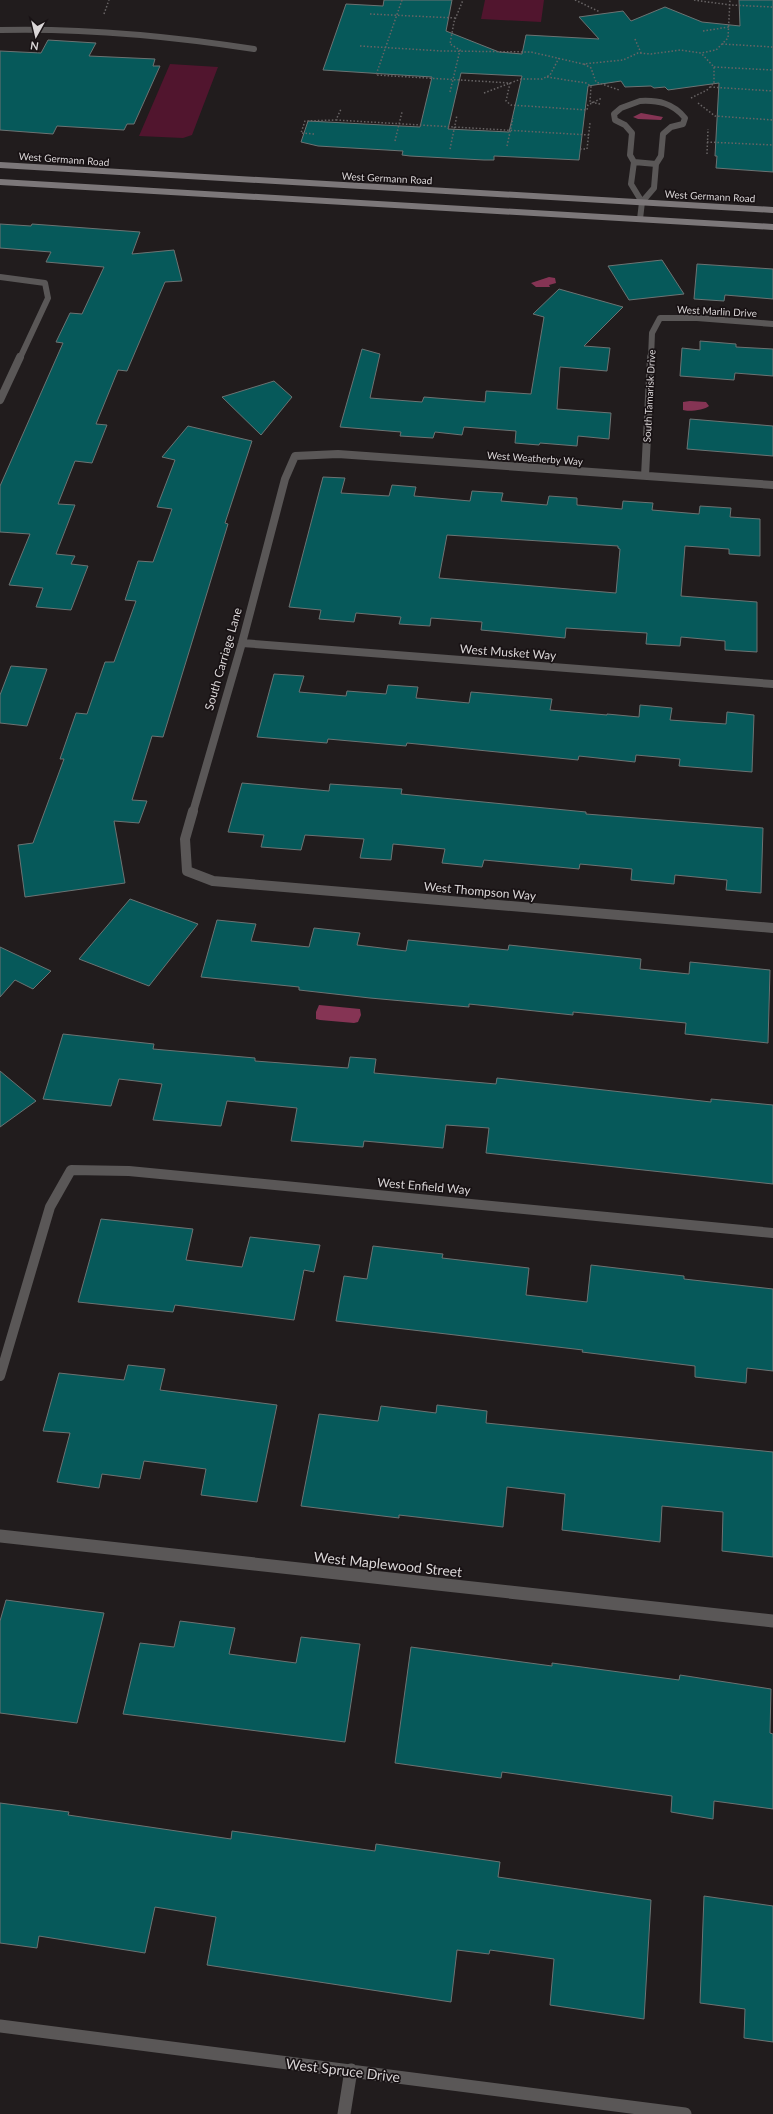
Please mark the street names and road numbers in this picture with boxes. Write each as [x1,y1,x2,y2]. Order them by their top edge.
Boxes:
street label: West Germann Road [18,150,110,168]
street label: West Germann Road [341,170,433,186]
street label: West Germann Road [664,188,756,204]
street label: West Marlin Drive [677,303,757,319]
street label: South Tamarisk Drive [641,349,657,443]
street label: West Weatherby Way [487,449,584,467]
street label: South Carriage Lane [201,606,245,712]
street label: West Musket Way [459,641,558,663]
street label: West Thompson Way [423,879,538,903]
street label: West Enfield Way [377,1174,472,1198]
street label: West Maplewood Street [313,1548,463,1580]
street label: West Spruce Drive [285,2055,401,2085]

